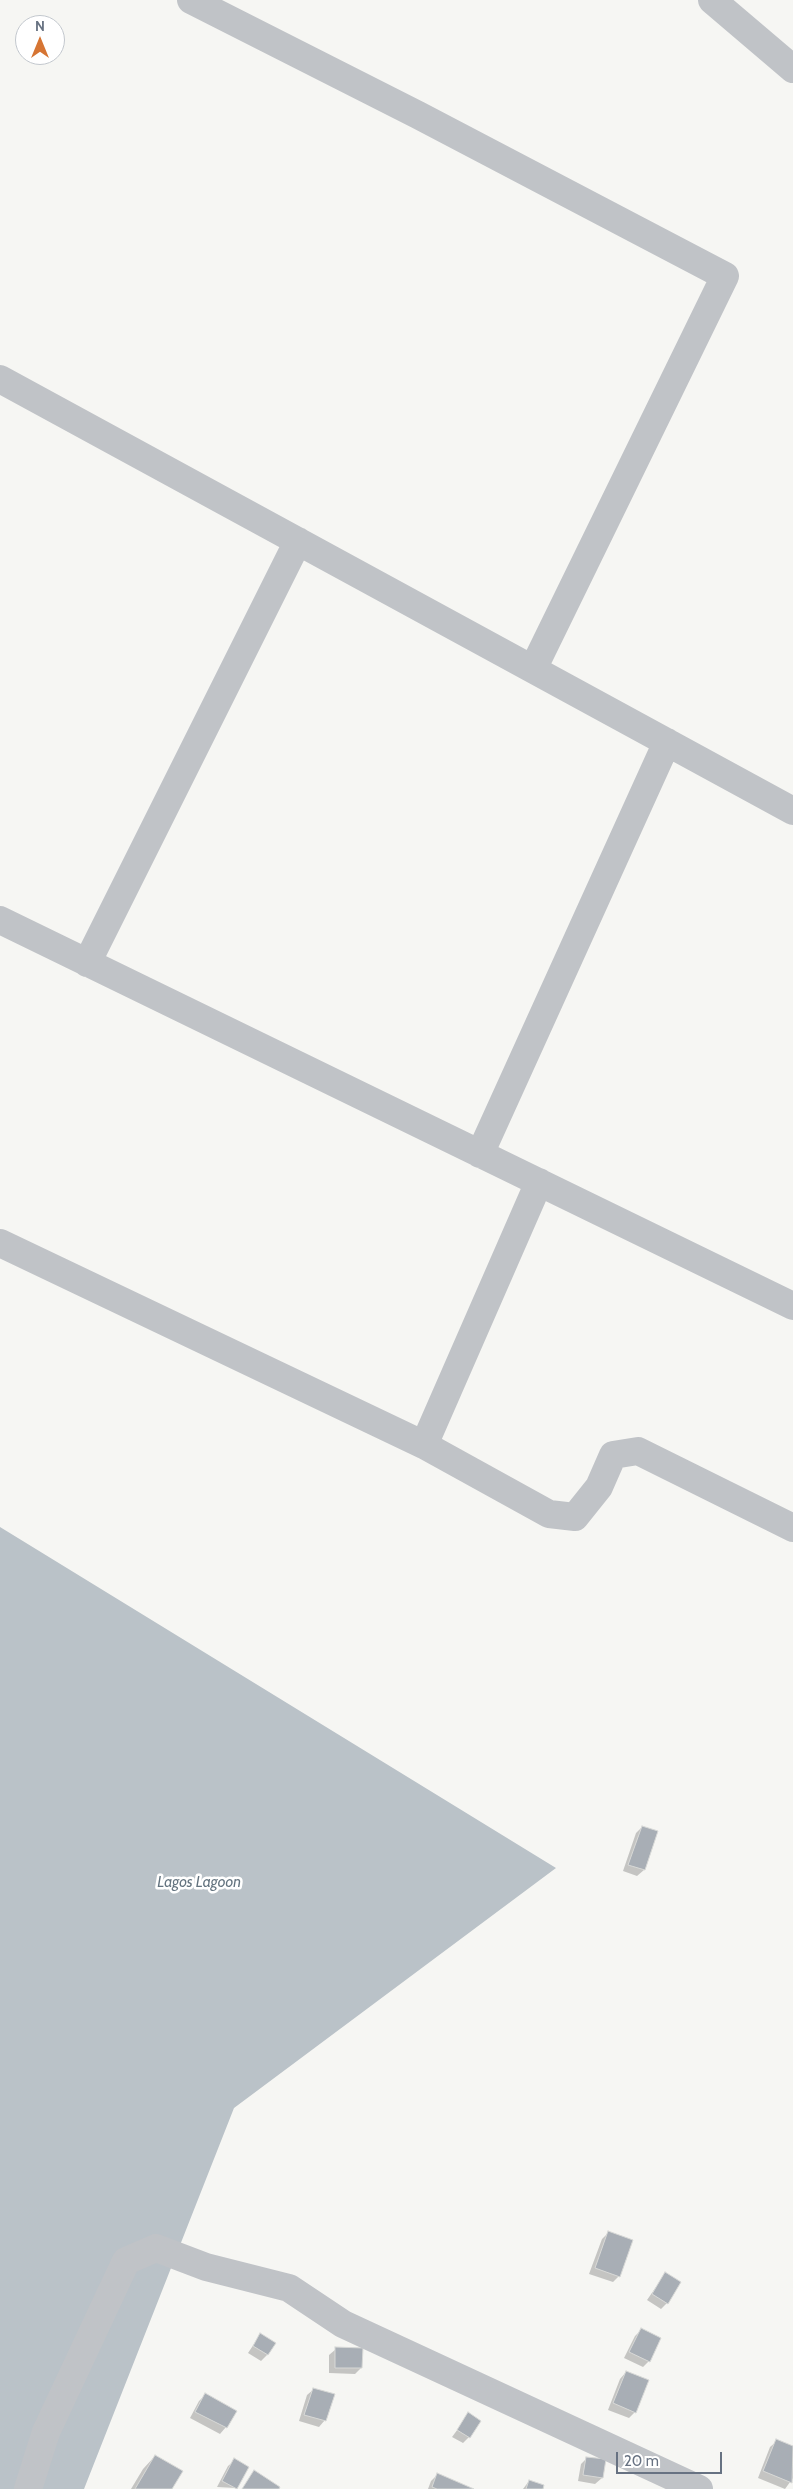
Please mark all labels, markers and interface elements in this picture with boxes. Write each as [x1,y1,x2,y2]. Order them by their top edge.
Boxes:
north arrow [15,15,65,65]
text: N [35,17,45,35]
water label: Lagos Lagoon [157,1874,241,1892]
scale bar [618,2442,724,2474]
text: 20 m [624,2452,659,2470]

